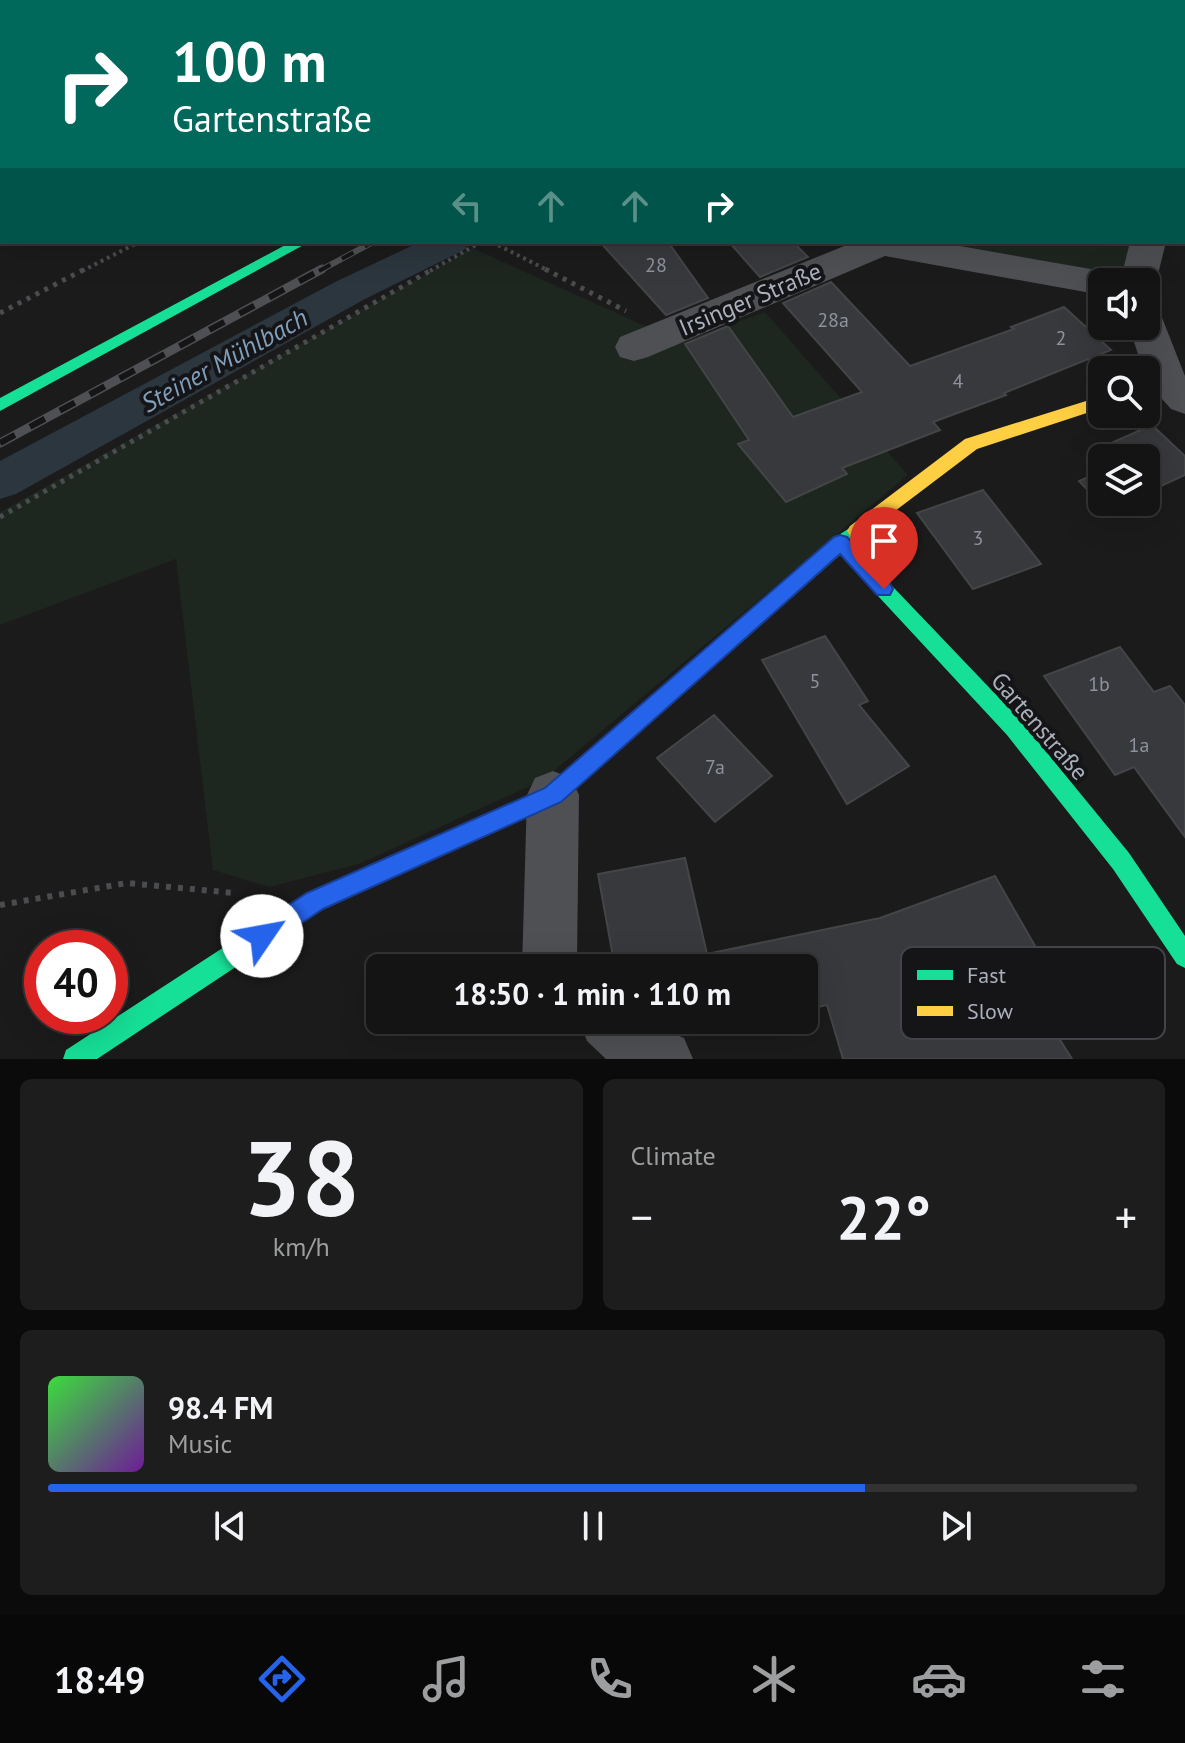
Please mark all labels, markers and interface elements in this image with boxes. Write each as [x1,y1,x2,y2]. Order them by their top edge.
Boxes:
text: 100 m [172,25,327,97]
icon: right [40,32,144,136]
text: Gartenstraße [172,95,372,142]
icon: left [445,184,489,228]
icon: ahead [529,184,573,228]
icon: ahead [613,184,657,228]
icon: right [697,184,741,228]
house number: 28 [645,252,667,278]
street label: Irsinger Straße [674,255,826,343]
map controls [1088,268,1160,516]
button: sound [1088,268,1160,340]
water label: Steiner Mühlbach [135,301,313,419]
house number: 28a [817,307,849,333]
house number: 2 [1056,325,1066,351]
button: search [1088,356,1160,428]
house number: 4 [953,368,964,394]
button: layers [1088,444,1160,516]
pin [850,507,918,589]
icon: arrive [862,519,906,563]
house number: 3 [973,525,983,551]
street label: Gartenstraße [985,666,1095,786]
house number: 5 [810,668,820,694]
house number: 1b [1088,671,1110,697]
house number: 1a [1129,732,1149,758]
house number: 7a [705,754,725,780]
position arrow [220,894,304,978]
speed limit sign: 40 [24,930,128,1034]
legend [901,947,1165,1039]
text: Fast [967,961,1007,989]
text: 18:50 · 1 min · 110 m [453,974,731,1013]
text: Slow [967,997,1013,1025]
text: 38 [242,1110,360,1245]
text: Climate [631,1139,716,1172]
text: 22° [837,1178,931,1256]
text: − [631,1188,653,1245]
text: + [1115,1188,1137,1245]
text: km/h [273,1230,330,1263]
text: 98.4 FM [168,1388,273,1427]
text: Music [168,1427,232,1460]
icon: previous [208,1504,252,1548]
icon: pause [571,1504,615,1548]
icon: next [934,1504,978,1548]
icon: directions [254,1651,310,1707]
icon: music [418,1651,474,1707]
icon: phone [582,1651,638,1707]
icon: climate [746,1651,802,1707]
icon: car [911,1651,967,1707]
icon: filters [1075,1651,1131,1707]
text: 18:49 [54,1656,145,1703]

